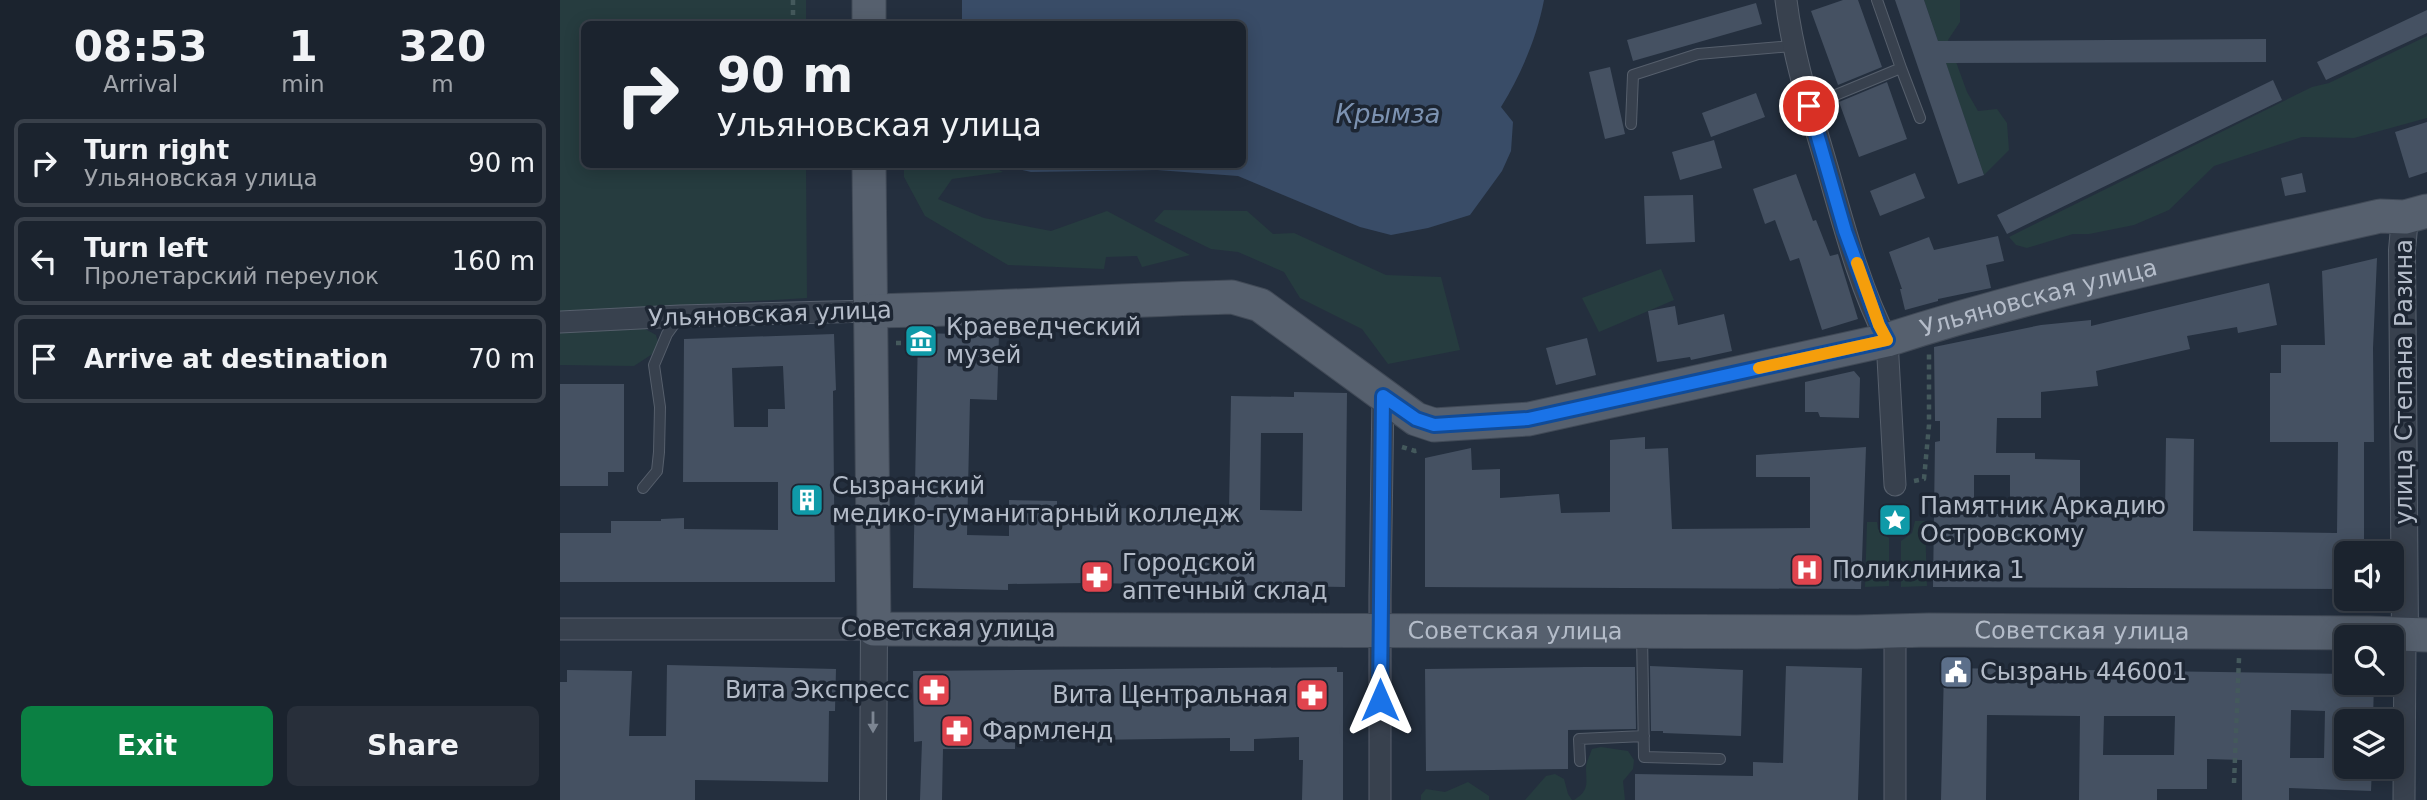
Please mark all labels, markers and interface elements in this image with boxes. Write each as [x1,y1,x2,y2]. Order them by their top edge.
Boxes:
text: 08:53 [74,22,208,71]
text: 1 [288,22,318,71]
text: 320 [399,22,486,71]
text: 90 m [717,47,853,104]
icon: right [602,49,693,140]
text: Arrival [103,71,178,97]
text: min [281,71,325,97]
text: m [431,71,454,97]
pin [1779,76,1839,136]
icon: arrive [1790,87,1828,125]
water label: Крымза [1336,99,1440,129]
text: Ульяновская улица [717,106,1042,144]
text: Turn right [84,135,229,165]
icon: right [25,144,63,182]
text: 90 m [468,148,535,178]
text: Ульяновская улица [84,165,318,191]
text: Turn left [84,233,208,263]
street label: улица Степана Разина [2390,239,2418,525]
icon: left [25,242,63,280]
text: 160 m [452,246,535,276]
street label: Ульяновская улица [1917,253,2160,343]
text: Пролетарский переулок [84,263,379,289]
street label: Ульяновская улица [648,296,892,332]
place label: Краеведческий музей [946,313,1141,369]
museum icon: Краеведческий музей [902,322,940,360]
icon: arrive [25,340,63,378]
text: Arrive at destination [84,344,388,374]
text: 70 m [468,344,535,374]
place label: Сызранский медико-гуманитарный колледж [832,472,1240,528]
building icon: Сызранский медико-гуманитарный колледж [788,481,826,519]
place label: Памятник Аркадию Островскому [1920,492,2166,548]
place icon: Памятник Аркадию Островскому [1876,501,1914,539]
map controls [2334,541,2404,779]
button: sound [2334,541,2404,611]
place label: Городской аптечный склад [1122,549,1328,605]
hospital icon: Поликлиника 1 [1788,551,1826,589]
place label: Поликлиника 1 [1832,556,2025,584]
pharmacy icon: Городской аптечный склад [1078,558,1116,596]
street label: Советская улица [841,615,1055,643]
street label: Советская улица [1974,616,2190,646]
street label: Советская улица [1407,617,1623,645]
button: search [2334,625,2404,695]
public building icon: Сызрань 446001 [1937,653,1975,691]
place label: Сызрань 446001 [1980,658,2188,686]
position arrow [1343,663,1417,737]
pharmacy icon: Вита Экспресс [915,671,953,709]
place label: Вита Экспресс [725,676,910,704]
pharmacy icon: Вита Центральная [1293,676,1331,714]
place label: Вита Центральная [1052,681,1288,709]
button: Exit [21,706,273,786]
button: Share [287,706,539,786]
button: layers [2334,709,2404,779]
one-way arrow [867,711,879,733]
pharmacy icon: Фармленд [938,712,976,750]
place label: Фармленд [982,717,1113,745]

